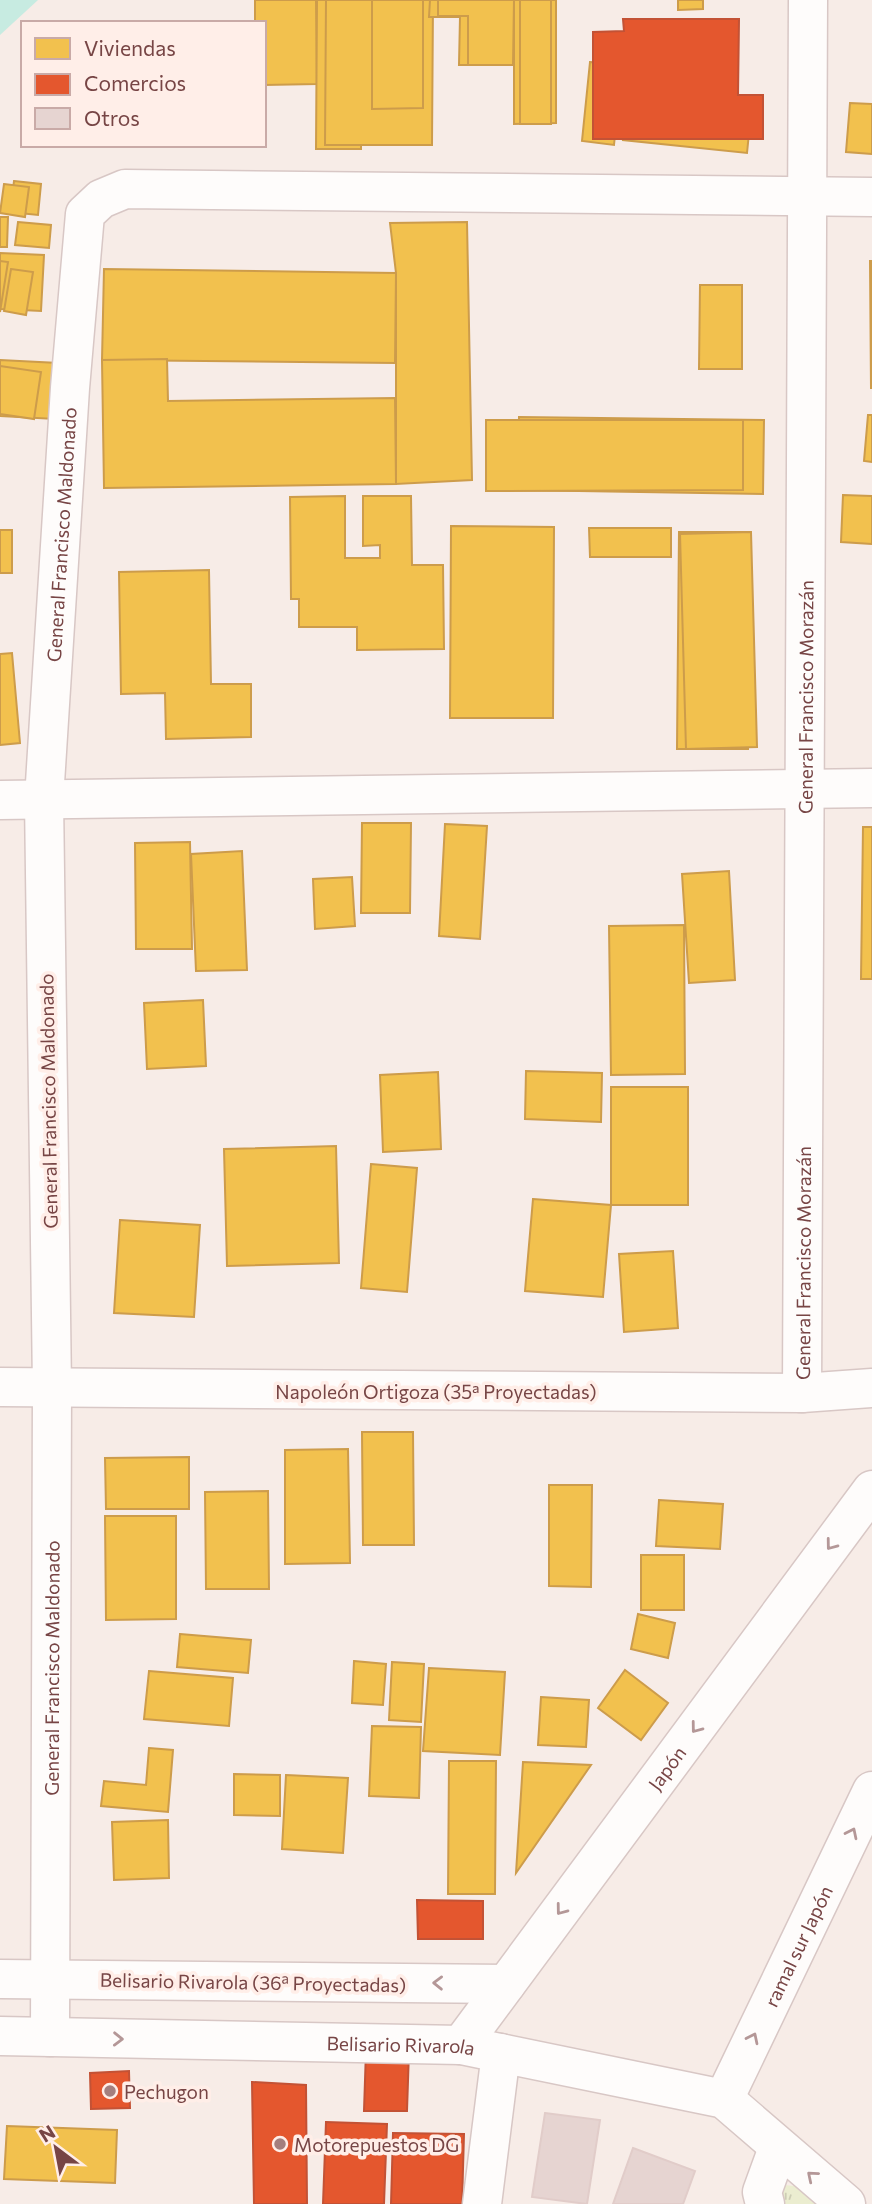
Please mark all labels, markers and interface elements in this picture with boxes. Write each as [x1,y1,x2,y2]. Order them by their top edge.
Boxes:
legend [21,21,266,147]
text: Viviendas [84,35,176,60]
text: Comercios [84,70,186,95]
text: Otros [84,105,140,130]
street label: General Francisco Maldonado [41,407,80,663]
street label: General Francisco Morazán [793,580,817,814]
street label: General Francisco Maldonado [34,973,62,1229]
street label: General Francisco Morazán [791,1146,815,1380]
street label: Napoleón Ortigoza (35ª Proyectadas) [275,1380,597,1403]
one-way arrow [827,1537,840,1550]
street label: General Francisco Maldonado [39,1540,63,1796]
one-way arrow [692,1720,704,1732]
street label: Japón [643,1741,690,1794]
one-way arrow [844,1828,858,1840]
street label: ramal sur Japón [759,1881,837,2010]
one-way arrow [556,1903,569,1915]
street label: Belisario Rivarola (36ª Proyectadas) [100,1968,406,1996]
one-way arrow [432,1975,443,1991]
one-way arrow [113,2031,124,2046]
street label: Belisario Rivarola [326,2031,477,2059]
one-way arrow [745,2033,759,2045]
place label: Pechugon [124,2080,209,2103]
marker: Pechugon [102,2083,118,2099]
north arrow [21,2113,91,2183]
text: N [35,2120,59,2147]
place label: Motorepuestos DG [294,2133,459,2156]
marker: Motorepuestos DG [272,2136,288,2152]
one-way arrow [807,2172,820,2184]

